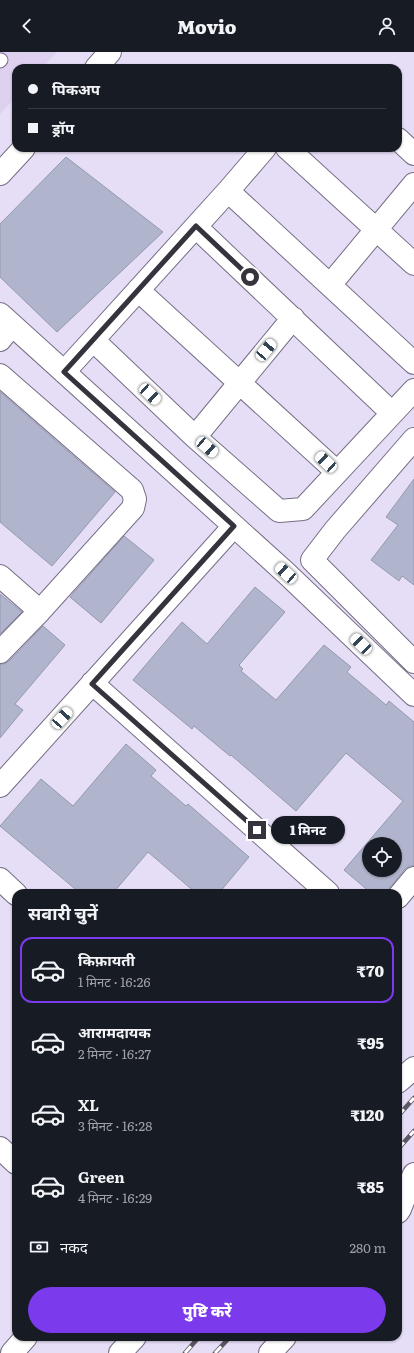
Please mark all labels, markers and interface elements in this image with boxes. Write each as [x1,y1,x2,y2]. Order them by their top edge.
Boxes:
text: Movio [178,13,236,40]
icon: back [16,15,38,37]
icon: person [376,15,398,37]
text: पिकअप [52,77,100,100]
text: ड्रॉप [52,116,74,139]
route start [241,268,259,286]
car [254,337,278,363]
car [137,381,163,407]
car [194,435,220,459]
car [313,449,339,475]
car [273,561,299,585]
car [348,631,374,657]
car [50,705,74,731]
callout: 1 मिनट [271,816,345,844]
text: 1 मिनट [290,820,326,839]
route end [248,821,266,839]
map controls [362,837,402,877]
button: locate [362,837,402,877]
text: सवारी चुनें [28,899,98,926]
text: किफ़ायती [78,948,135,971]
icon: car [30,952,66,988]
text: ₹70 [357,959,384,982]
text: 1 मिनट · 16:26 [78,972,150,991]
text: आरामदायक [78,1020,151,1043]
icon: car [30,1024,66,1060]
text: ₹95 [357,1031,384,1054]
text: 2 मिनट · 16:27 [78,1044,151,1063]
text: XL [78,1093,99,1116]
icon: car [30,1096,66,1132]
text: ₹120 [350,1103,384,1126]
text: 3 मिनट · 16:28 [78,1116,152,1135]
text: Green [78,1165,125,1188]
icon: car [30,1168,66,1204]
text: ₹85 [357,1175,384,1198]
text: 4 मिनट · 16:29 [78,1188,152,1207]
text: नकद [60,1235,88,1258]
icon: cash [28,1236,50,1258]
text: 280 m [350,1238,386,1257]
button: पुष्टि करें [28,1287,386,1333]

